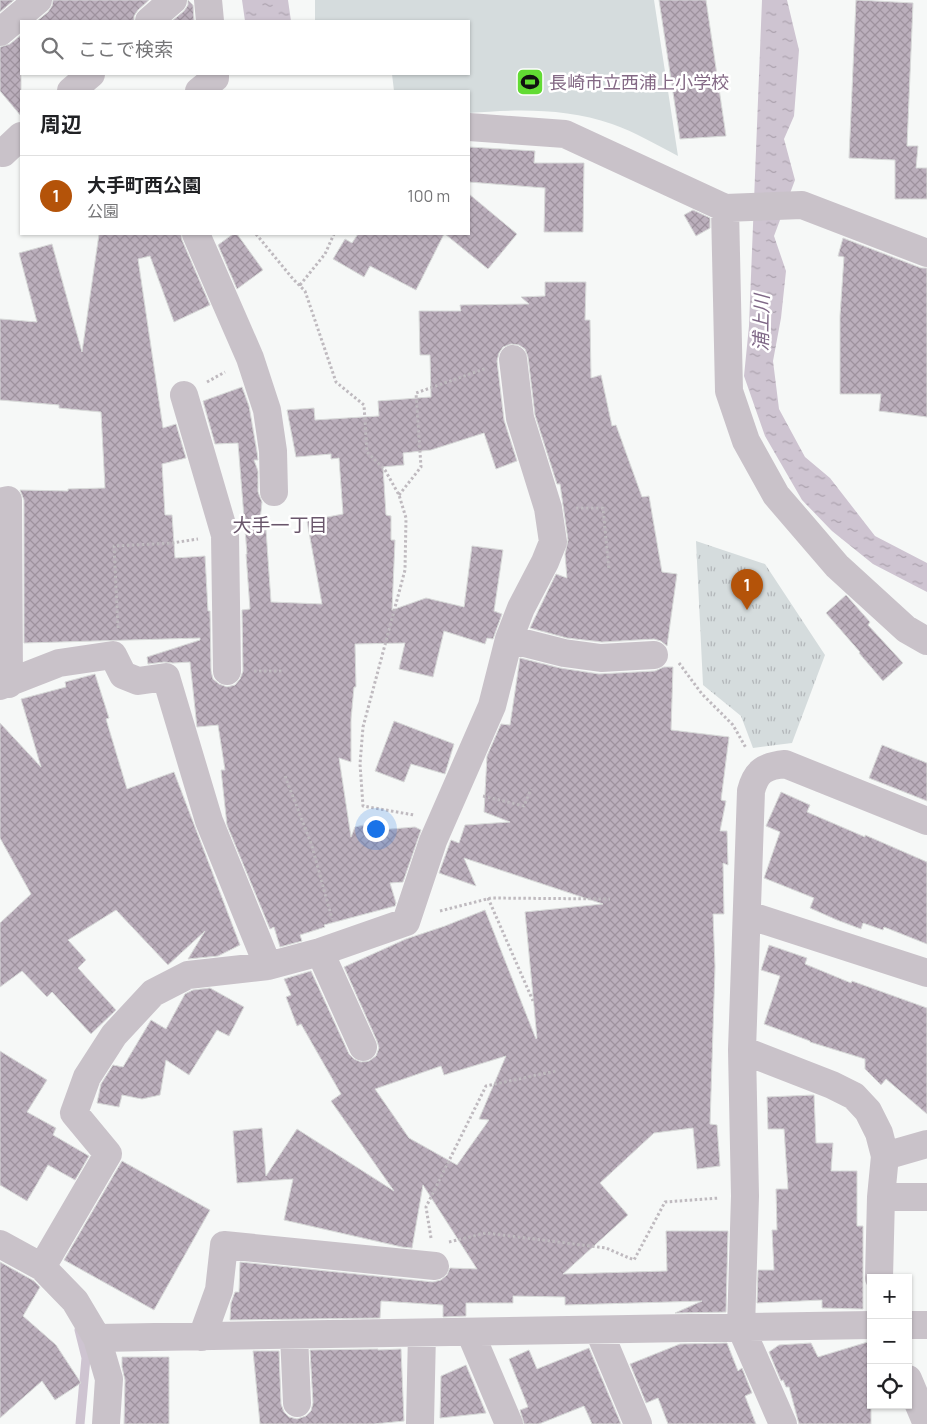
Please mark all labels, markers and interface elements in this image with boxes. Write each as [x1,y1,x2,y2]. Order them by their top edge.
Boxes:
search box [20,20,470,75]
icon: search [38,34,66,62]
text: ここで検索 [78,36,173,62]
sports icon: 長崎市立西浦上小学校 [515,67,545,97]
place label: 長崎市立西浦上小学校 [549,70,729,94]
text: 周辺 [40,110,82,138]
text: 大手町西公園 [87,172,201,198]
text: 1 [52,185,60,207]
text: 100 m [407,185,450,207]
text: 公園 [87,200,119,222]
water label: 浦上川 [748,292,775,352]
district label: 大手一丁目 [232,512,328,538]
pin: 1 [731,569,763,610]
your location [363,816,389,842]
map controls [867,1274,912,1409]
button: + [867,1274,912,1319]
button: − [867,1319,912,1364]
button: locate [867,1364,912,1409]

